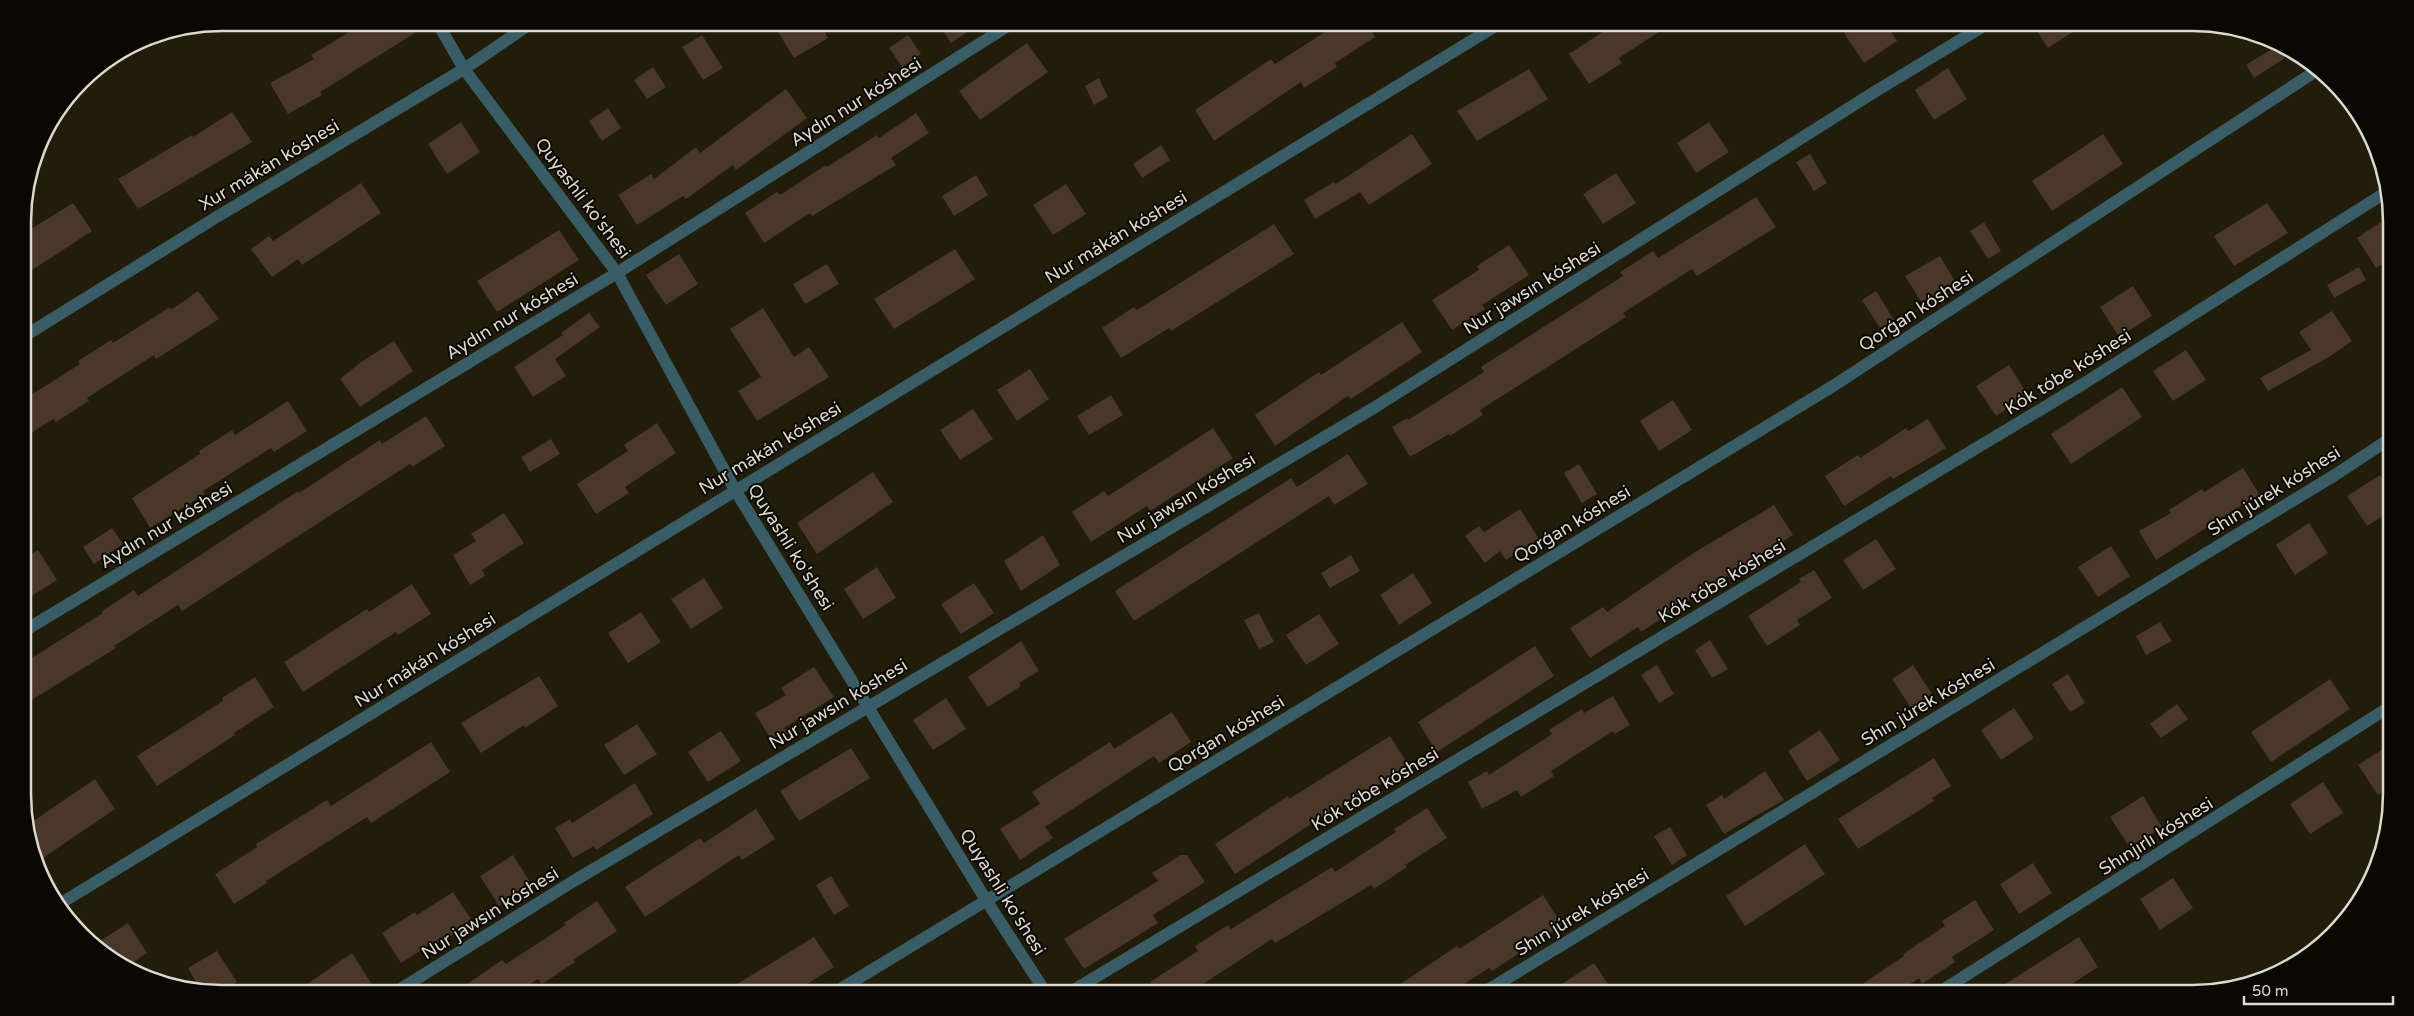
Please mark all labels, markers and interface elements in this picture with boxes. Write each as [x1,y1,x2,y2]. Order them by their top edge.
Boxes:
street label: Aydın nur kóshesi [786,53,926,151]
street label: Xur mákán kóshesi [195,114,343,216]
street label: Quyashli ko'shesi [530,133,636,263]
street label: Nur mákán kóshesi [1041,186,1191,288]
street label: Nur jawsın kóshesi [1459,237,1605,339]
street label: Qorǵan kóshesi [1854,266,1978,356]
street label: Aydın nur kóshesi [442,268,582,364]
street label: Kók tóbe kóshesi [2001,324,2135,420]
street label: Nur mákán kóshesi [695,397,845,499]
street label: Shın júrek kóshesi [2204,441,2344,541]
street label: Nur jawsın kóshesi [1113,448,1259,548]
street label: Aydın nur kóshesi [96,477,236,573]
street label: Quyashli ko'shesi [743,479,839,615]
street label: Qorǵan kóshesi [1510,480,1634,568]
street label: Kók tóbe kóshesi [1654,534,1790,628]
street label: Nur mákán kóshesi [350,608,500,712]
street label: Shın júrek kóshesi [1857,653,1999,751]
street label: Nur jawsın kóshesi [765,654,911,754]
street label: Qorǵan kóshesi [1164,690,1288,778]
street label: Kók tóbe kóshesi [1307,742,1443,836]
street label: Shınjırlı kóshesi [2095,792,2217,880]
street label: Quyashli ko'shesi [955,824,1051,960]
street label: Nur jawsın kóshesi [417,862,563,964]
street label: Shın júrek kóshesi [1511,863,1653,961]
scale bar [2244,974,2393,1006]
text: 50 m [2252,982,2289,1000]

